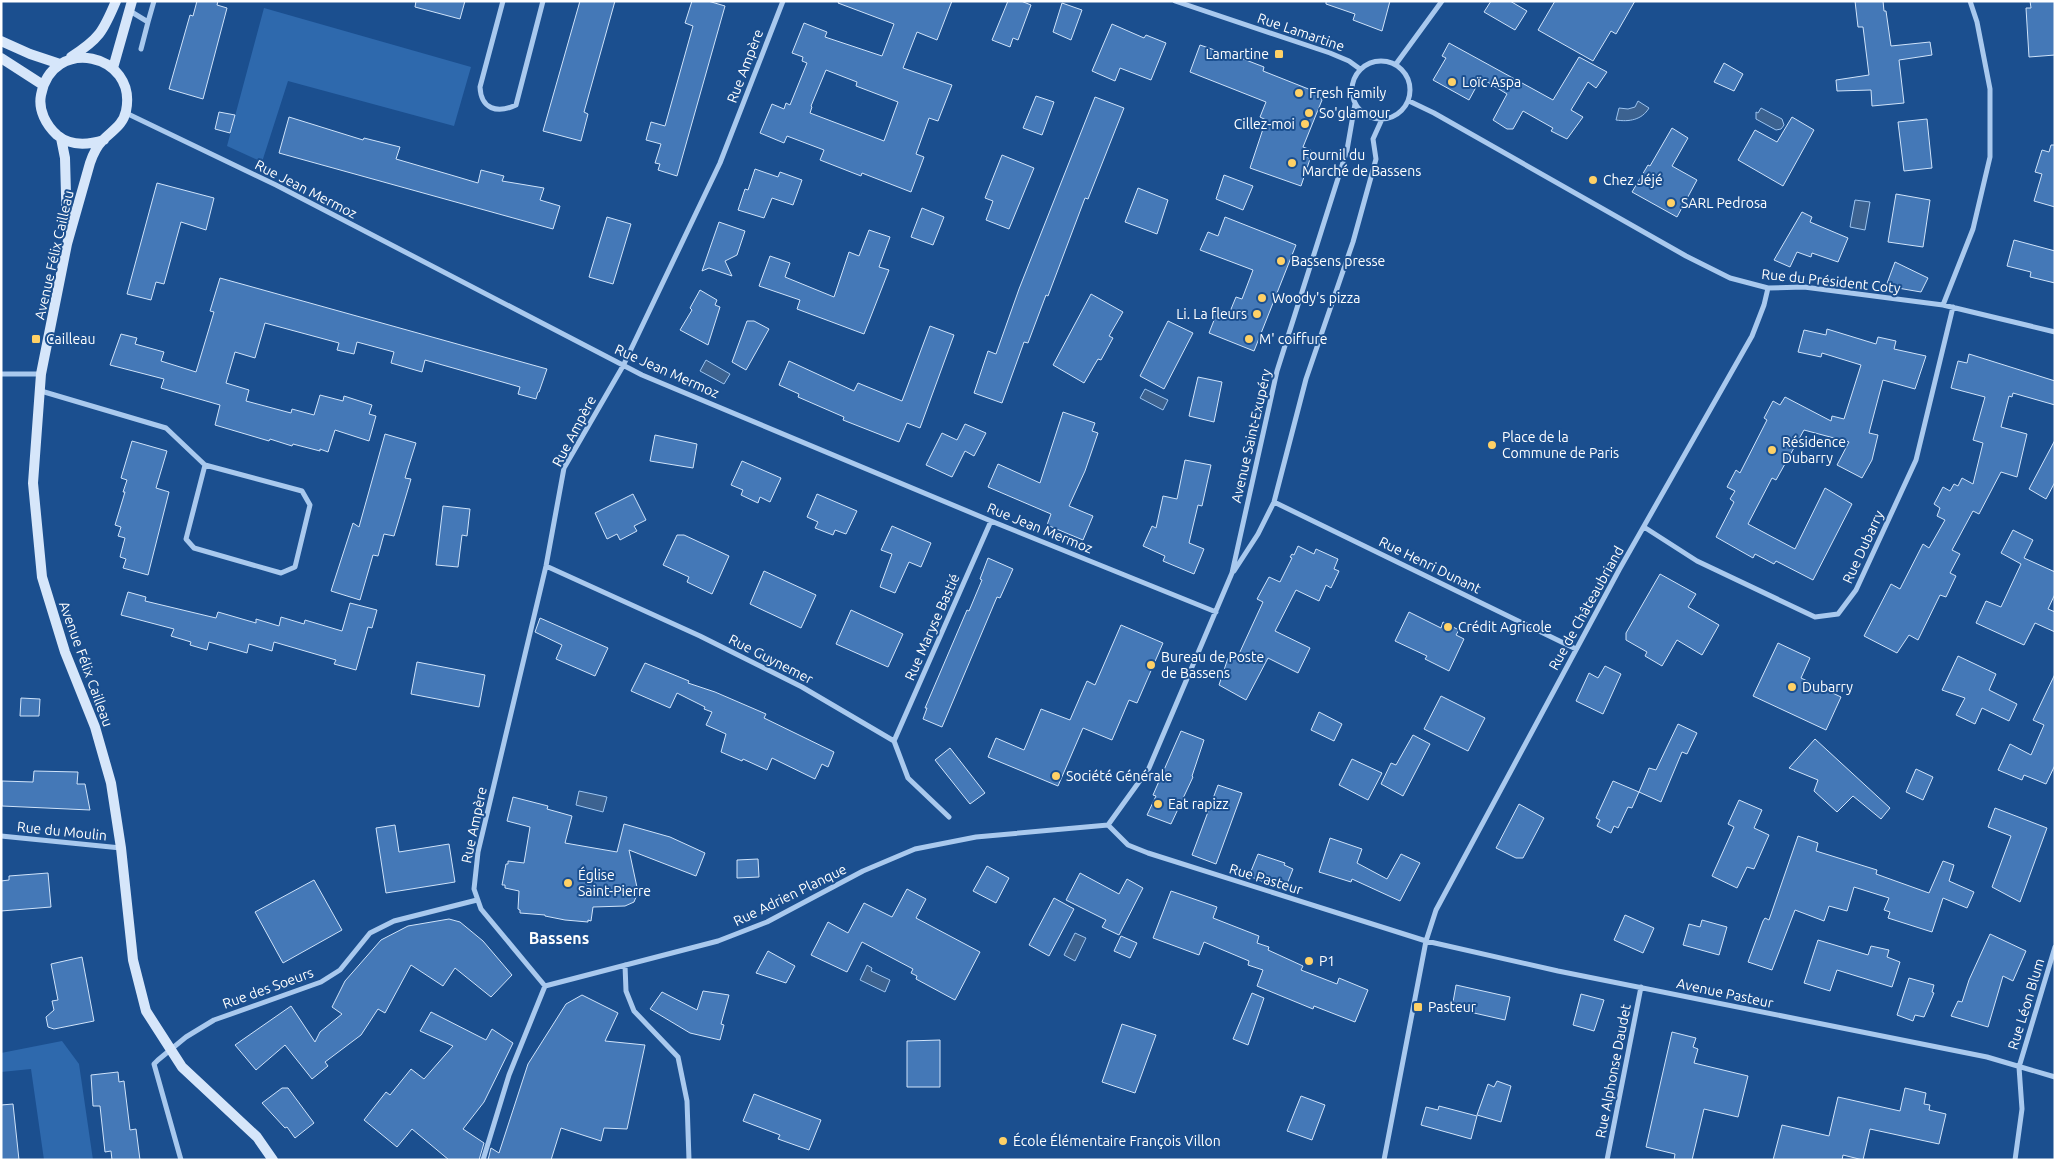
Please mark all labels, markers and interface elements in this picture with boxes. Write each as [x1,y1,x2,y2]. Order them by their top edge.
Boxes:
street label: Rue Lamartine [1255,10,1347,54]
street label: Rue Ampère [724,27,766,105]
place label: Lamartine [1205,46,1269,62]
marker: Lamartine [1273,48,1285,60]
place label: Loïc Aspa [1462,74,1521,90]
marker: Loïc Aspa [1446,76,1458,88]
place label: Fresh Family [1309,85,1387,101]
marker: Fresh Family [1293,87,1305,99]
place label: So'glamour [1319,105,1391,121]
marker: So'glamour [1303,107,1315,119]
place label: Cillez-moi [1234,116,1295,132]
marker: Cillez-moi [1299,118,1311,130]
place label: Fournil du Marché de Bassens [1302,147,1421,179]
street label: Rue Jean Mermoz [252,156,360,222]
marker: Fournil du Marché de Bassens [1286,157,1298,169]
place label: Chez Jéjé [1603,172,1663,188]
marker: Chez Jéjé [1587,174,1599,186]
street label: Avenue Félix Cailleau [31,189,77,321]
place label: SARL Pedrosa [1681,195,1767,211]
marker: SARL Pedrosa [1665,197,1677,209]
place label: Bassens presse [1291,253,1385,269]
marker: Bassens presse [1275,255,1287,267]
street label: Rue du Président Coty [1761,266,1901,296]
place label: Woody's pizza [1272,290,1360,306]
marker: Woody's pizza [1256,292,1268,304]
place label: Li. La fleurs [1176,306,1247,322]
marker: Li. La fleurs [1251,308,1263,320]
place label: Cailleau [46,331,95,347]
place label: M' coiffure [1259,331,1328,347]
marker: Cailleau [30,333,42,345]
marker: M' coiffure [1243,333,1255,345]
street label: Rue Jean Mermoz [612,341,722,401]
street label: Avenue Saint-Exupéry [1228,367,1274,504]
street label: Rue Ampère [549,393,599,469]
place label: Place de la Commune de Paris [1502,429,1619,461]
place label: Résidence Dubarry [1782,434,1846,466]
marker: Place de la Commune de Paris [1486,439,1498,451]
marker: Résidence Dubarry [1766,444,1778,456]
street label: Rue Jean Mermoz [985,500,1095,556]
street label: Rue Dubarry [1839,508,1887,586]
street label: Rue Henri Dunant [1376,533,1484,597]
street label: Rue de Châteaubriand [1545,543,1627,673]
street label: Rue Maryse Bastié [901,571,963,683]
street label: Avenue Félix Cailleau [56,599,116,729]
place label: Crédit Agricole [1458,619,1552,635]
marker: Crédit Agricole [1442,621,1454,633]
street label: Rue Guynemer [726,631,816,687]
place label: Bureau de Poste de Bassens [1161,649,1264,681]
marker: Bureau de Poste de Bassens [1145,659,1157,671]
place label: Dubarry [1802,679,1853,695]
marker: Dubarry [1786,681,1798,693]
place label: Société Générale [1066,768,1172,784]
marker: Société Générale [1050,770,1062,782]
street label: Rue Ampère [458,785,490,865]
place label: Eat rapizz [1168,796,1229,812]
marker: Eat rapizz [1152,798,1164,810]
street label: Rue du Moulin [16,818,108,844]
street label: Rue Pasteur [1227,860,1305,898]
street label: Rue Adrien Planque [731,861,849,929]
place label: Église Saint-Pierre [578,866,651,899]
marker: Église Saint-Pierre [562,877,574,889]
district label: Bassens [529,929,589,947]
place label: P1 [1319,953,1335,969]
marker: P1 [1303,955,1315,967]
street label: Rue Léon Blum [2005,956,2047,1052]
street label: Rue des Soeurs [220,964,316,1012]
street label: Avenue Pasteur [1675,975,1775,1011]
place label: Pasteur [1428,999,1477,1015]
marker: Pasteur [1412,1001,1424,1013]
street label: Rue Alphonse Daudet [1592,1002,1634,1139]
place label: École Élémentaire François Villon [1013,1132,1221,1149]
marker: École Élémentaire François Villon [997,1135,1009,1147]

